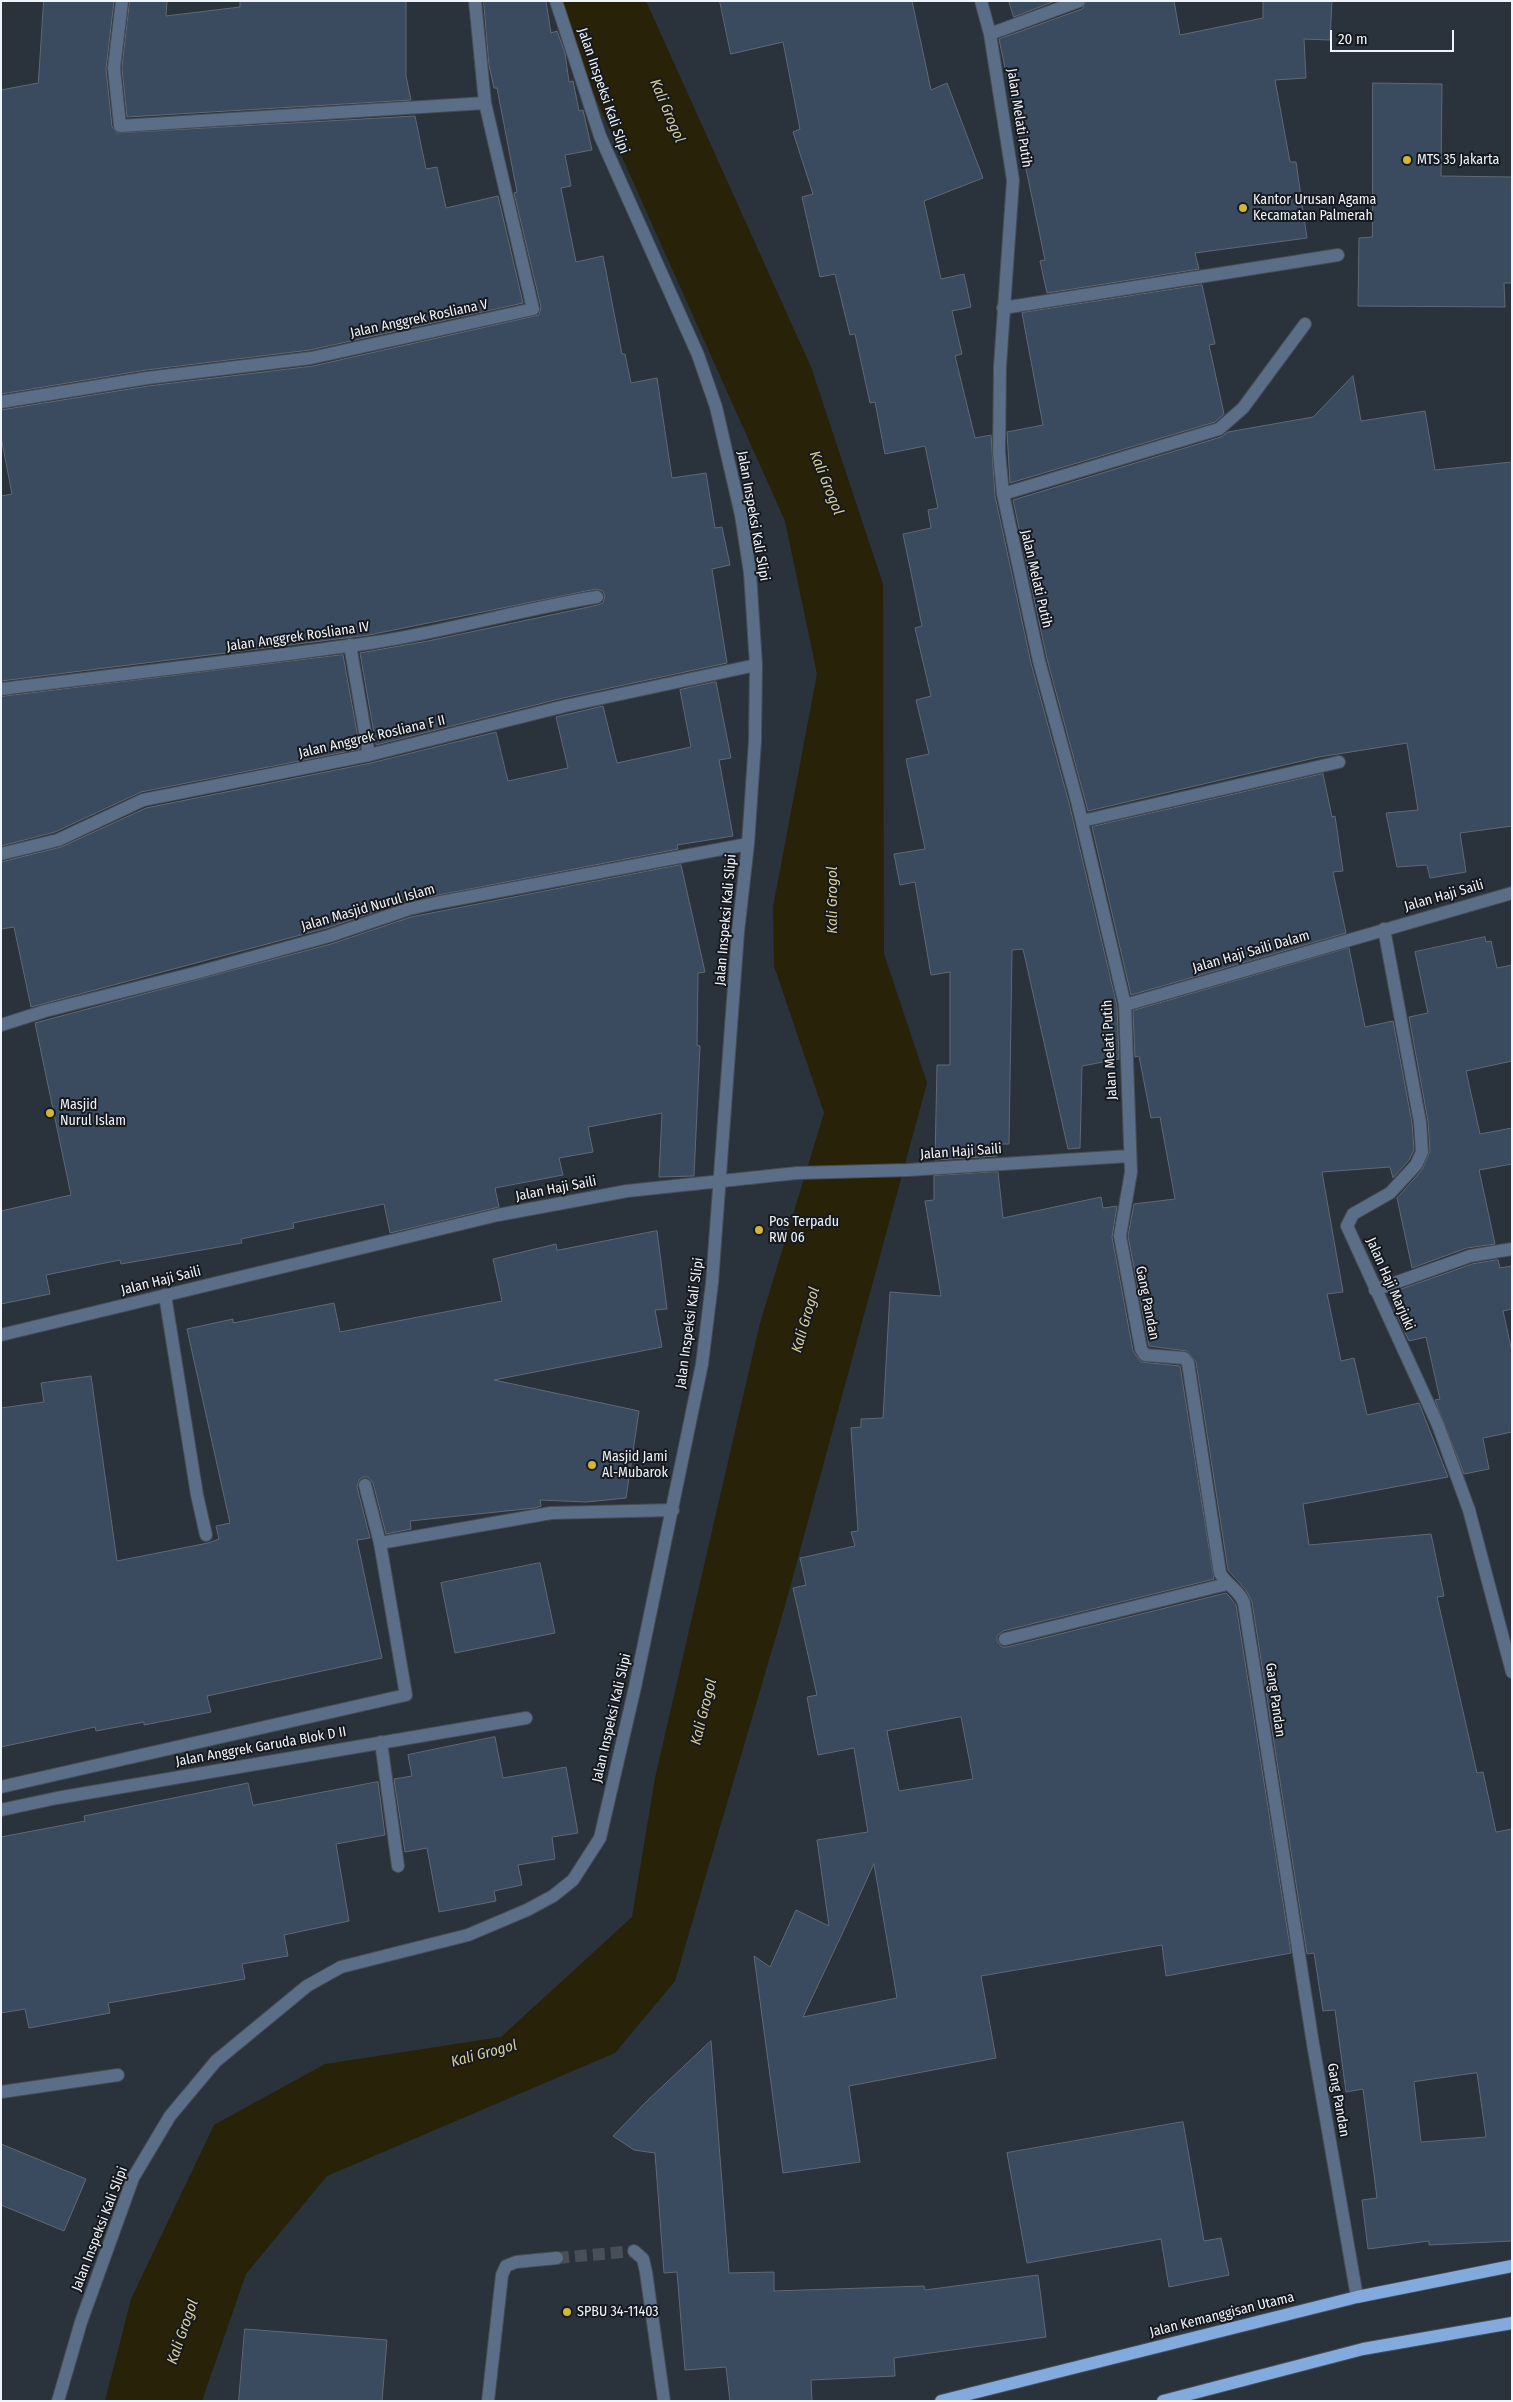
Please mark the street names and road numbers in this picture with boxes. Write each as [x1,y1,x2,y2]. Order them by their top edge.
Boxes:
street label: Jalan Inspeksi Kali Slipi [574,26,632,156]
street label: Jalan Melati Putih [1003,67,1035,169]
street label: Jalan Anggrek Rosliana V [349,296,489,342]
street label: Jalan Inspeksi Kali Slipi [733,450,773,582]
street label: Jalan Melati Putih [1017,528,1055,630]
street label: Jalan Anggrek Rosliana IV [226,619,370,655]
street label: Jalan Anggrek Rosliana F II [297,712,447,762]
street label: Jalan Inspeksi Kali Slipi [712,854,740,986]
street label: Jalan Haji Saili [1402,877,1486,915]
street label: Jalan Masjid Nurul Islam [299,881,437,935]
street label: Jalan Haji Saili Dalam [1191,927,1311,977]
street label: Jalan Melati Putih [1099,1000,1121,1100]
street label: Jalan Haji Saili [920,1141,1002,1163]
street label: Jalan Haji Saili [514,1173,598,1205]
street label: Jalan Haji Marjuki [1362,1235,1418,1333]
street label: Jalan Inspeksi Kali Slipi [672,1256,708,1390]
street label: Jalan Haji Saili [119,1263,203,1299]
street label: Gang Pandan [1132,1265,1162,1341]
street label: Jalan Inspeksi Kali Slipi [589,1652,635,1784]
street label: Gang Pandan [1261,1662,1289,1738]
street label: Jalan Anggrek Garuda Blok D II [174,1724,348,1770]
street label: Gang Pandan [1323,2062,1353,2138]
street label: Jalan Inspeksi Kali Slipi [69,2164,131,2294]
street label: Jalan Kemanggisan Utama [1148,2289,1296,2341]

